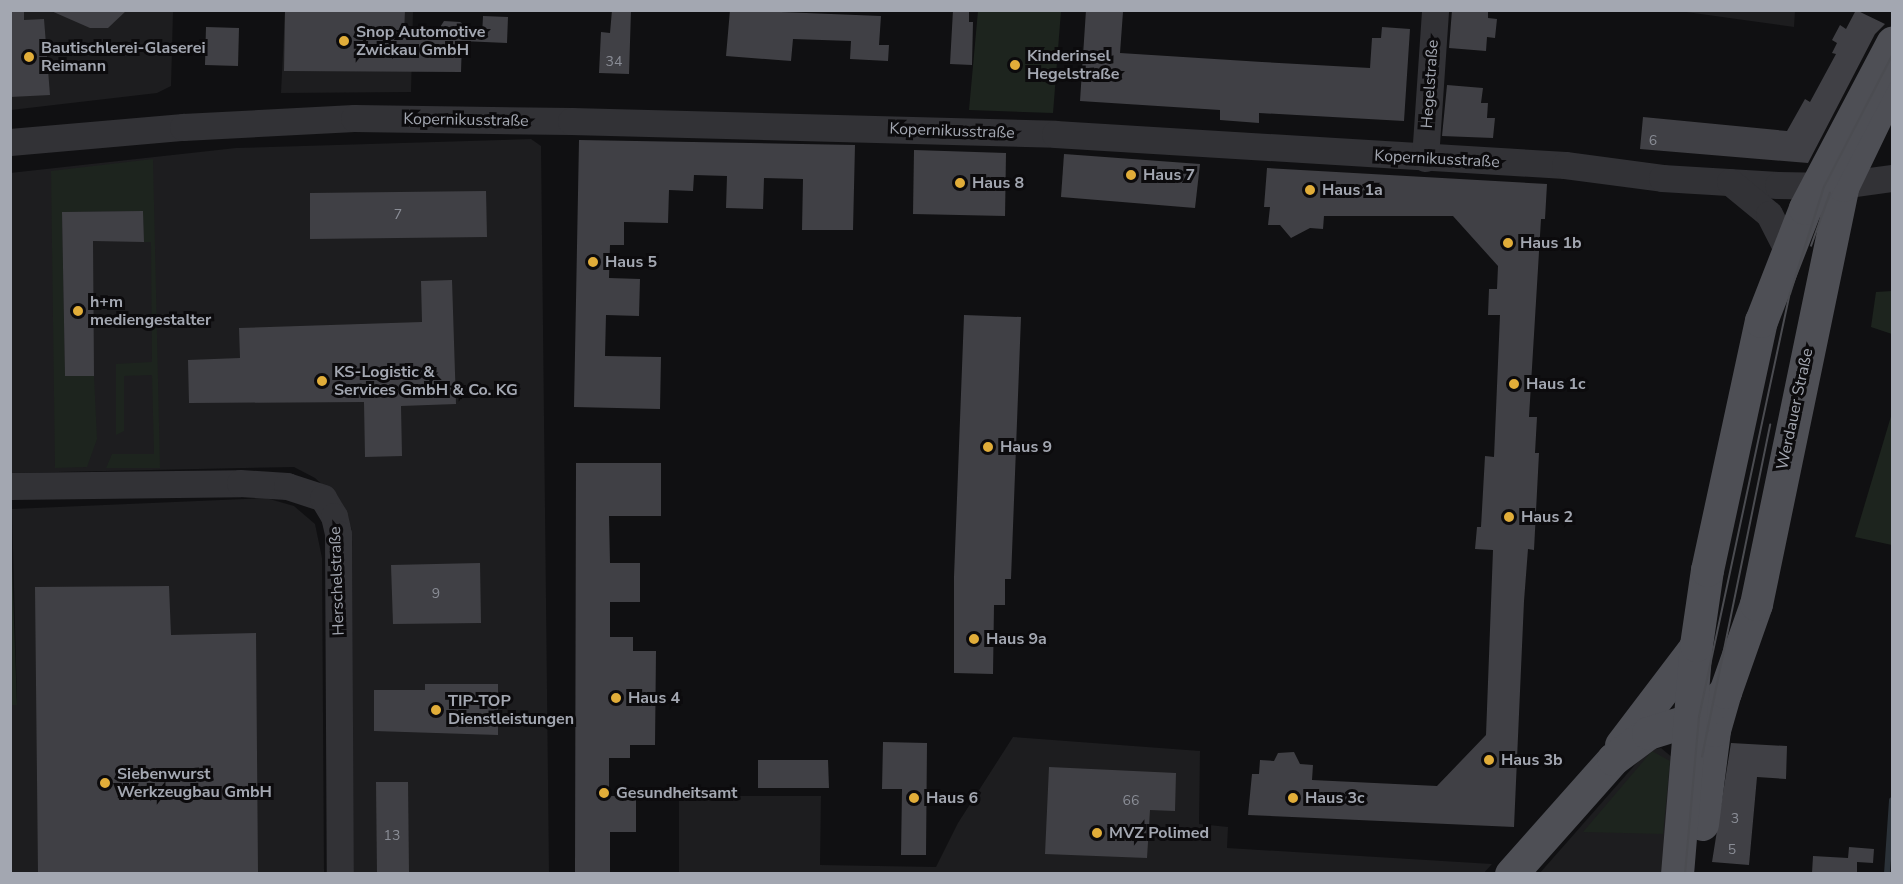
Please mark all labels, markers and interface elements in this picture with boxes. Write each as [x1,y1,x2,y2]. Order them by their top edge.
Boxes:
place label: Snop Automotive Zwickau GmbH [356,22,485,60]
marker: Snop Automotive Zwickau GmbH [337,34,351,48]
place label: Bautischlerei-Glaserei Reimann [41,38,206,76]
street label: Hegelstraße [1417,39,1443,129]
place label: Kinderinsel Hegelstraße [1027,46,1119,84]
marker: Bautischlerei-Glaserei Reimann [22,50,36,64]
house number: 34 [606,54,622,70]
marker: Kinderinsel Hegelstraße [1008,58,1022,72]
street label: Kopernikusstraße [403,109,529,131]
street label: Kopernikusstraße [889,119,1015,143]
house number: 6 [1649,133,1657,149]
street label: Kopernikusstraße [1374,146,1500,172]
place label: Haus 7 [1143,165,1195,185]
marker: Haus 7 [1124,168,1138,182]
place label: Haus 8 [972,173,1024,193]
marker: Haus 8 [953,176,967,190]
place label: Haus 1a [1322,180,1383,200]
marker: Haus 1a [1303,183,1317,197]
house number: 7 [394,207,402,223]
place label: Haus 1b [1520,233,1582,253]
marker: Haus 1b [1501,236,1515,250]
place label: Haus 5 [605,252,657,272]
marker: Haus 5 [586,255,600,269]
place label: h+m mediengestalter [90,292,211,330]
marker: h+m mediengestalter [71,304,85,318]
street label: Werdauer Straße [1773,346,1817,472]
place label: KS-Logistic & Services GmbH & Co. KG [334,362,518,400]
marker: KS-Logistic & Services GmbH & Co. KG [315,374,329,388]
place label: Haus 1c [1526,374,1586,394]
marker: Haus 1c [1507,377,1521,391]
place label: Haus 9 [1000,437,1052,457]
marker: Haus 9 [981,440,995,454]
place label: Haus 2 [1521,507,1573,527]
marker: Haus 2 [1502,510,1516,524]
street label: Herschelstraße [325,526,349,636]
house number: 9 [432,586,440,602]
place label: Haus 9a [986,629,1047,649]
marker: Haus 9a [967,632,981,646]
place label: Haus 4 [628,688,680,708]
place label: TIP-TOP Dienstleistungen [448,691,574,729]
marker: Haus 4 [609,691,623,705]
marker: TIP-TOP Dienstleistungen [429,703,443,717]
place label: Haus 3b [1501,750,1563,770]
marker: Haus 3b [1482,753,1496,767]
place label: Siebenwurst Werkzeugbau GmbH [117,764,272,802]
marker: Siebenwurst Werkzeugbau GmbH [98,776,112,790]
place label: Gesundheitsamt [616,783,737,803]
marker: Gesundheitsamt [597,786,611,800]
place label: Haus 6 [926,788,978,808]
place label: Haus 3c [1305,788,1365,808]
marker: Haus 6 [907,791,921,805]
marker: Haus 3c [1286,791,1300,805]
house number: 66 [1123,793,1139,809]
house number: 3 [1731,811,1739,827]
place label: MVZ Polimed [1109,823,1209,843]
marker: MVZ Polimed [1090,826,1104,840]
house number: 13 [384,828,400,844]
house number: 5 [1728,842,1736,858]

